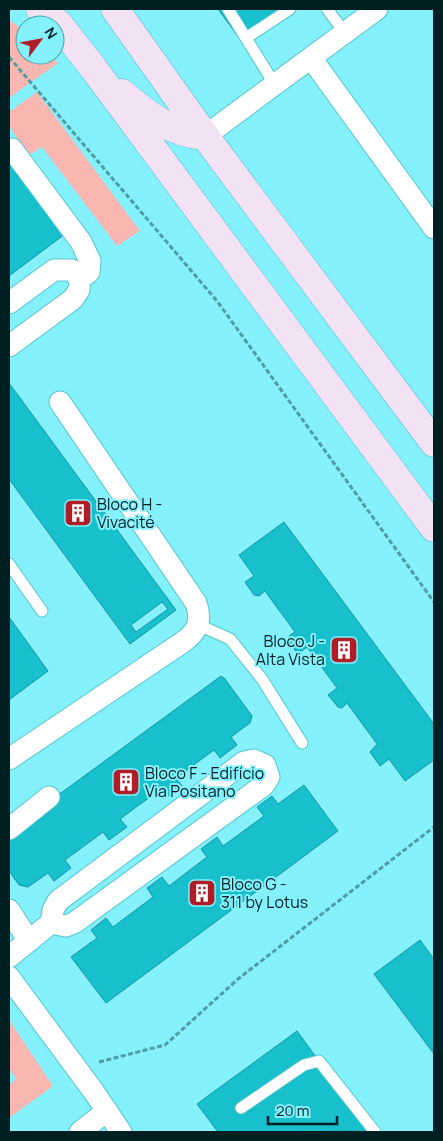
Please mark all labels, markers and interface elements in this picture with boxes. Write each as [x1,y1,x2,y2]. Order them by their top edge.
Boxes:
north arrow [15,15,65,65]
text: N [41,24,62,42]
place label: Bloco H - Vivacité [97,493,162,533]
building icon: Bloco H - Vivacité [63,498,93,528]
place label: Bloco J - Alta Vista [256,630,325,670]
building icon: Bloco J - Alta Vista [329,635,359,665]
place label: Bloco F - Edifício Via Positano [145,762,264,802]
building icon: Bloco F - Edifício Via Positano [111,767,141,797]
place label: Bloco G - 311 by Lotus [221,873,308,913]
building icon: Bloco G - 311 by Lotus [187,878,217,908]
scale bar [268,1094,337,1126]
text: 20 m [276,1100,309,1121]

